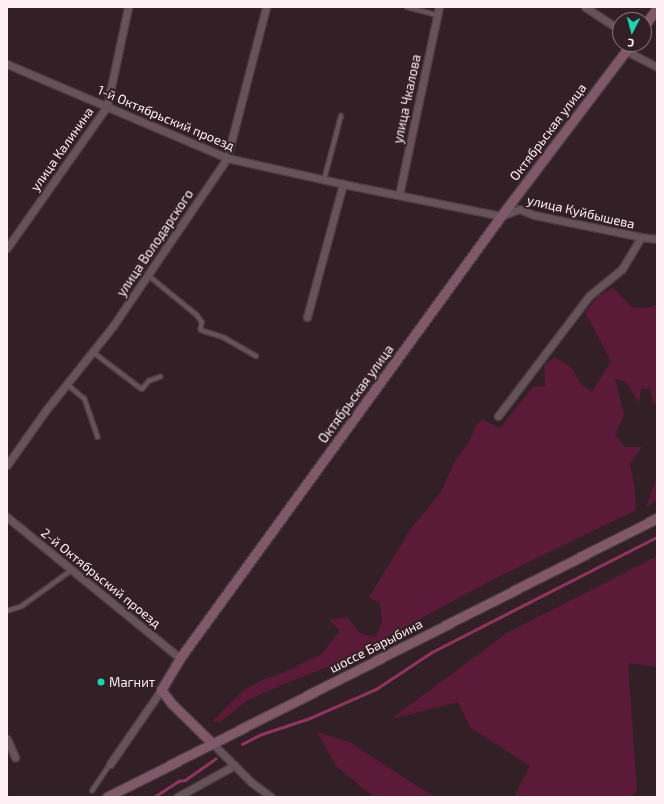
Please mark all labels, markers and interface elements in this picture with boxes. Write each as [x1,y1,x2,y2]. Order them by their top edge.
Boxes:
north arrow [612,12,652,52]
text: С [627,37,635,50]
street label: улица Чкалова [390,53,424,145]
street label: Октябрьская улица [506,80,590,184]
street label: 1-й Октябрьский проезд [95,82,237,154]
street label: улица Калинина [27,104,97,194]
street label: улица Володарского [113,187,197,299]
street label: улица Куйбышева [526,192,636,232]
street label: Октябрьская улица [315,342,397,446]
street label: 2-й Октябрьский проезд [38,525,164,631]
street label: шоссе Барыбина [327,616,425,676]
place label: Магнит [109,674,155,690]
marker: Магнит [96,677,106,687]

